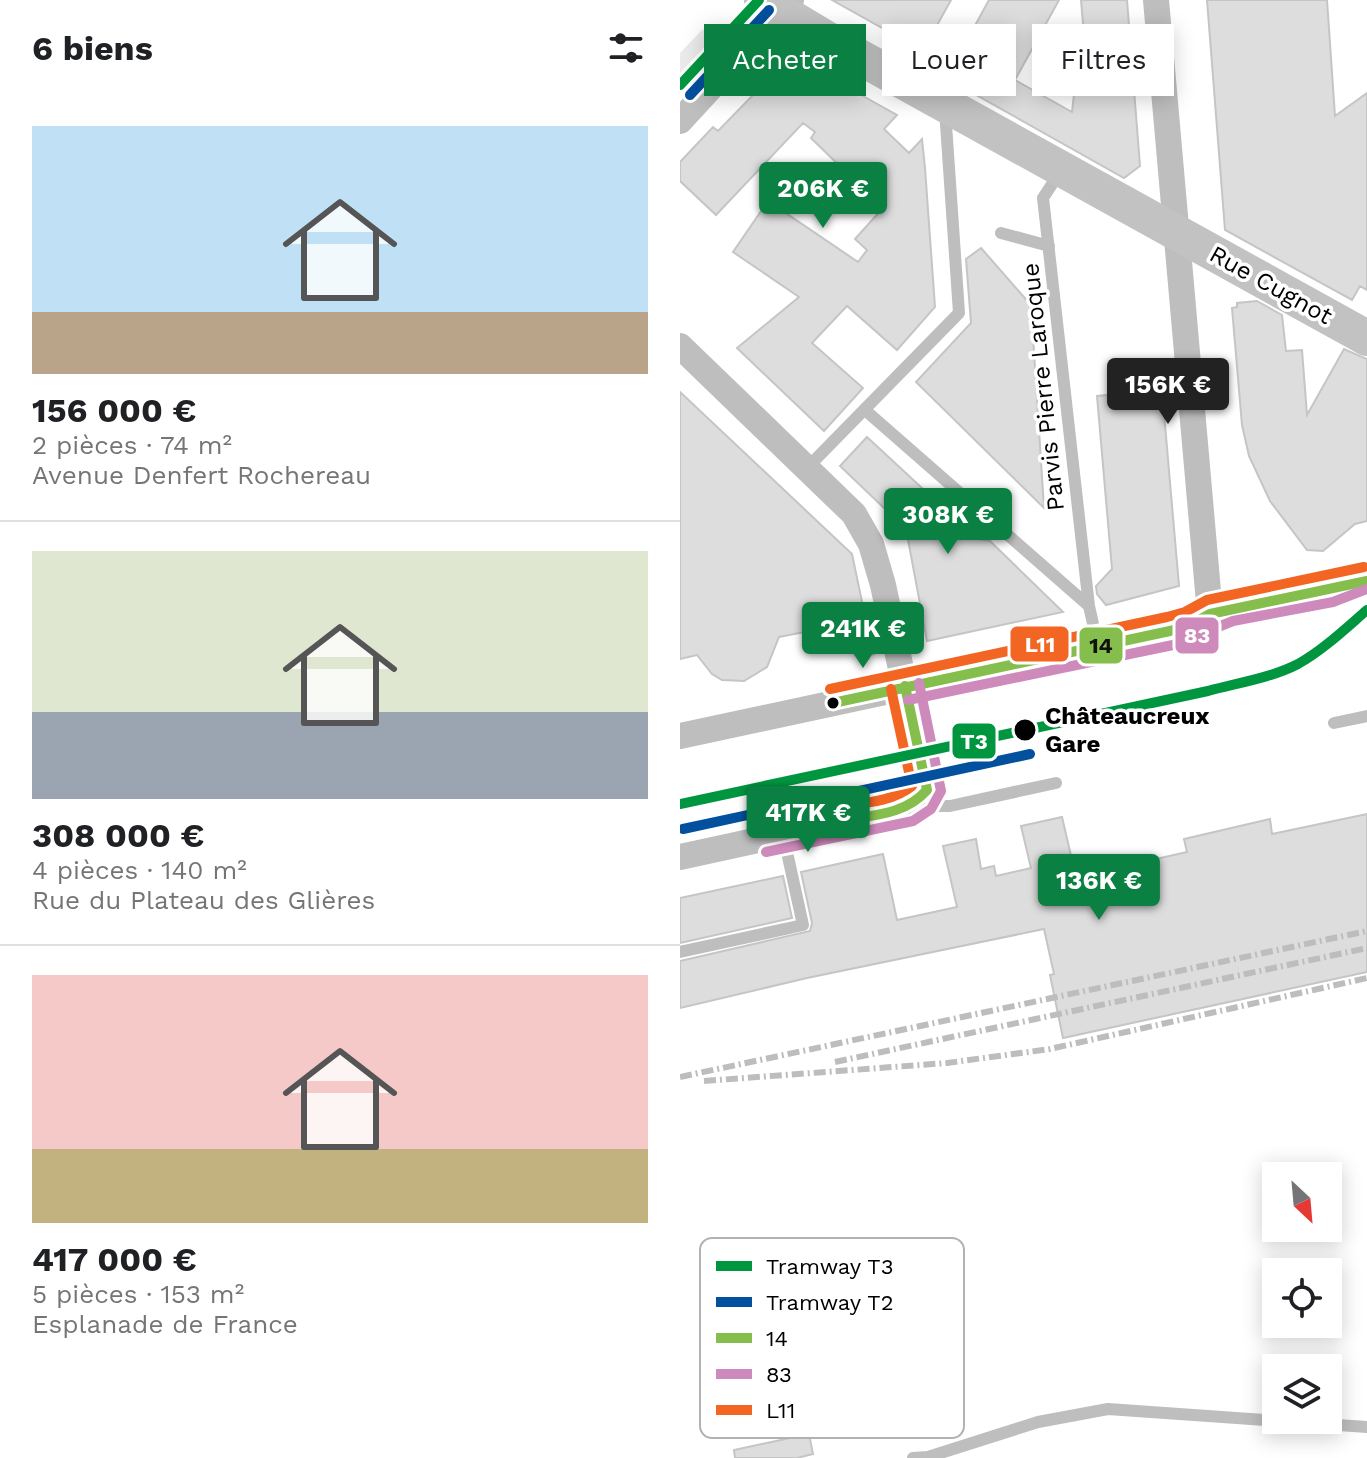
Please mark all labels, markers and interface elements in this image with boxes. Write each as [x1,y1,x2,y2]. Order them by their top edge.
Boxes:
chip: Acheter [704,24,866,96]
chip: Louer [882,24,1016,96]
chip: Filtres [1032,24,1174,96]
icon: filters [604,26,648,70]
text: 6 biens [32,28,153,68]
pin: 206K € [758,162,888,230]
text: 206K € [777,173,869,203]
icon: home [268,178,412,322]
street label: Rue Cugnot [1205,240,1337,330]
street label: Parvis Pierre Laroque [1016,262,1070,512]
pin: 156K € [1103,358,1233,426]
text: 156K € [1125,369,1211,399]
text: 156 000 € [32,390,196,430]
text: 2 pièces · 74 m² [32,430,232,460]
text: Avenue Denfert Rochereau [32,460,371,490]
pin: 308K € [883,488,1013,556]
text: 308K € [902,499,994,529]
pin: 241K € [798,602,928,670]
icon: home [268,603,412,747]
text: 241K € [820,613,906,643]
line badge: 83 [1174,616,1220,655]
text: 83 [1184,623,1210,648]
line badge: L11 [1009,625,1070,663]
line badge: 14 [1078,626,1124,665]
text: L11 [1025,632,1055,657]
text: 14 [1089,633,1113,658]
unlabelled marker [825,695,841,711]
place label: Châteaucreux Gare [1045,702,1209,758]
marker: Châteaucreux Gare [1012,717,1038,743]
line badge: T3 [951,722,997,760]
text: T3 [960,729,988,754]
pin: 417K € [743,786,873,854]
text: 417K € [765,797,851,827]
text: 308 000 € [32,815,204,855]
pin: 136K € [1034,854,1164,922]
text: 4 pièces · 140 m² [32,855,247,885]
text: 136K € [1056,865,1142,895]
text: Rue du Plateau des Glières [32,885,375,915]
icon: home [268,1027,412,1171]
north arrow [1262,1162,1342,1242]
map controls [1262,1162,1342,1434]
legend [700,1238,964,1438]
text: 417 000 € [32,1239,197,1279]
text: Tramway T3 [766,1254,893,1279]
button: locate [1262,1258,1342,1338]
text: 5 pièces · 153 m² [32,1279,244,1309]
text: Tramway T2 [766,1290,893,1315]
text: Esplanade de France [32,1309,298,1339]
text: 14 [766,1326,788,1351]
button: layers [1262,1354,1342,1434]
text: 83 [766,1362,792,1387]
text: L11 [766,1398,795,1423]

